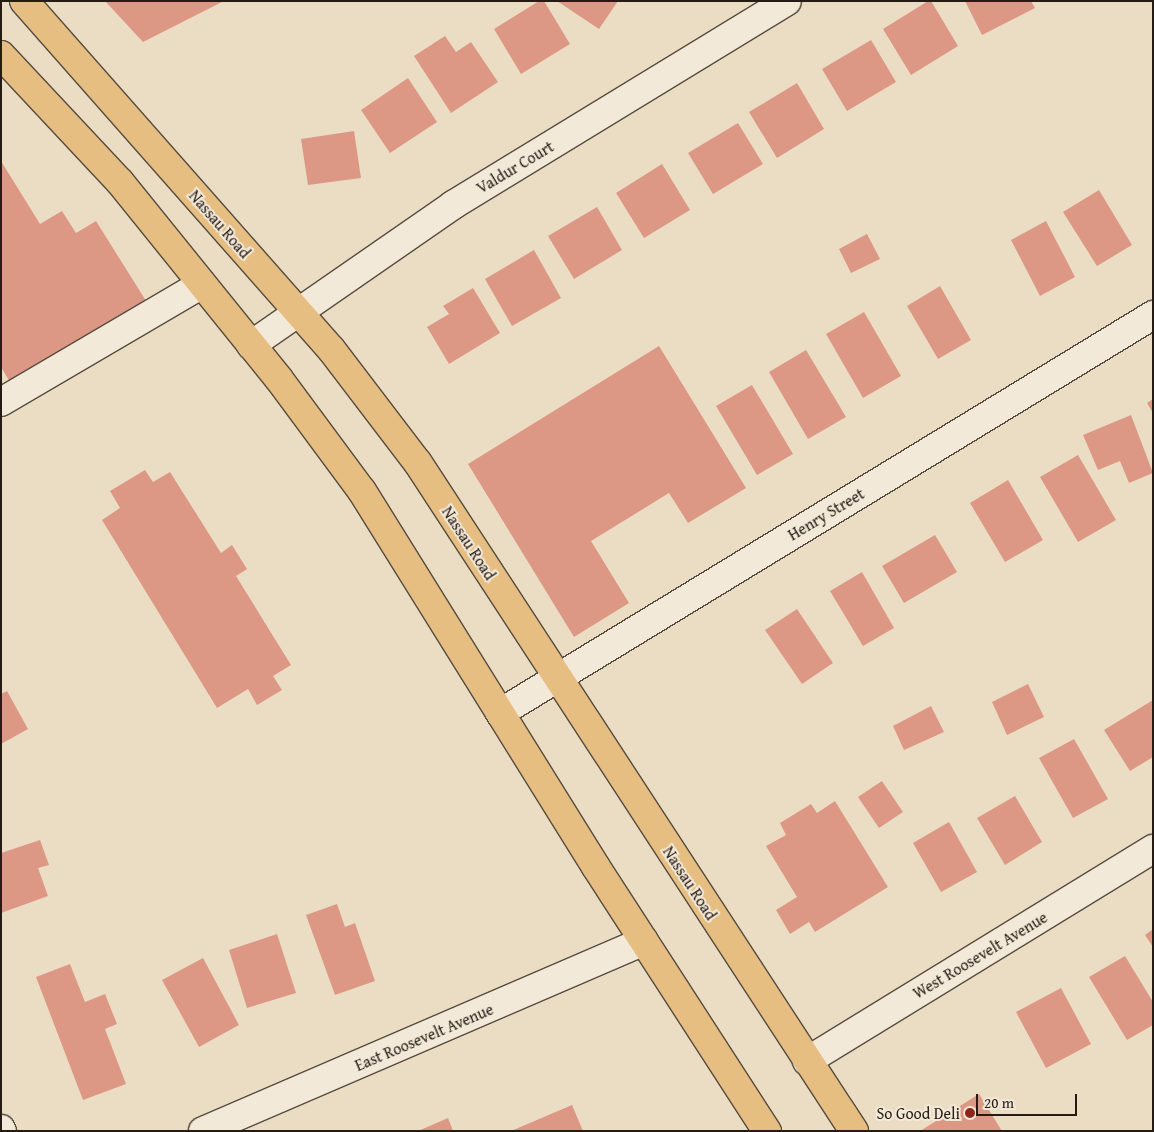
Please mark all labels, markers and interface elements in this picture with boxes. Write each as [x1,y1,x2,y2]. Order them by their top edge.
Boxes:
street label: Valdur Court [473,136,557,198]
street label: Nassau Road [185,186,255,262]
street label: Henry Street [784,484,868,544]
street label: Nassau Road [438,503,500,583]
street label: Nassau Road [659,843,721,923]
street label: West Roosevelt Avenue [909,907,1051,1003]
street label: East Roosevelt Avenue [352,999,496,1075]
scale bar [979,1084,1080,1116]
text: 20 m [984,1092,1014,1113]
place label: So Good Deli [876,1103,960,1123]
marker: So Good Deli [964,1107,976,1119]

